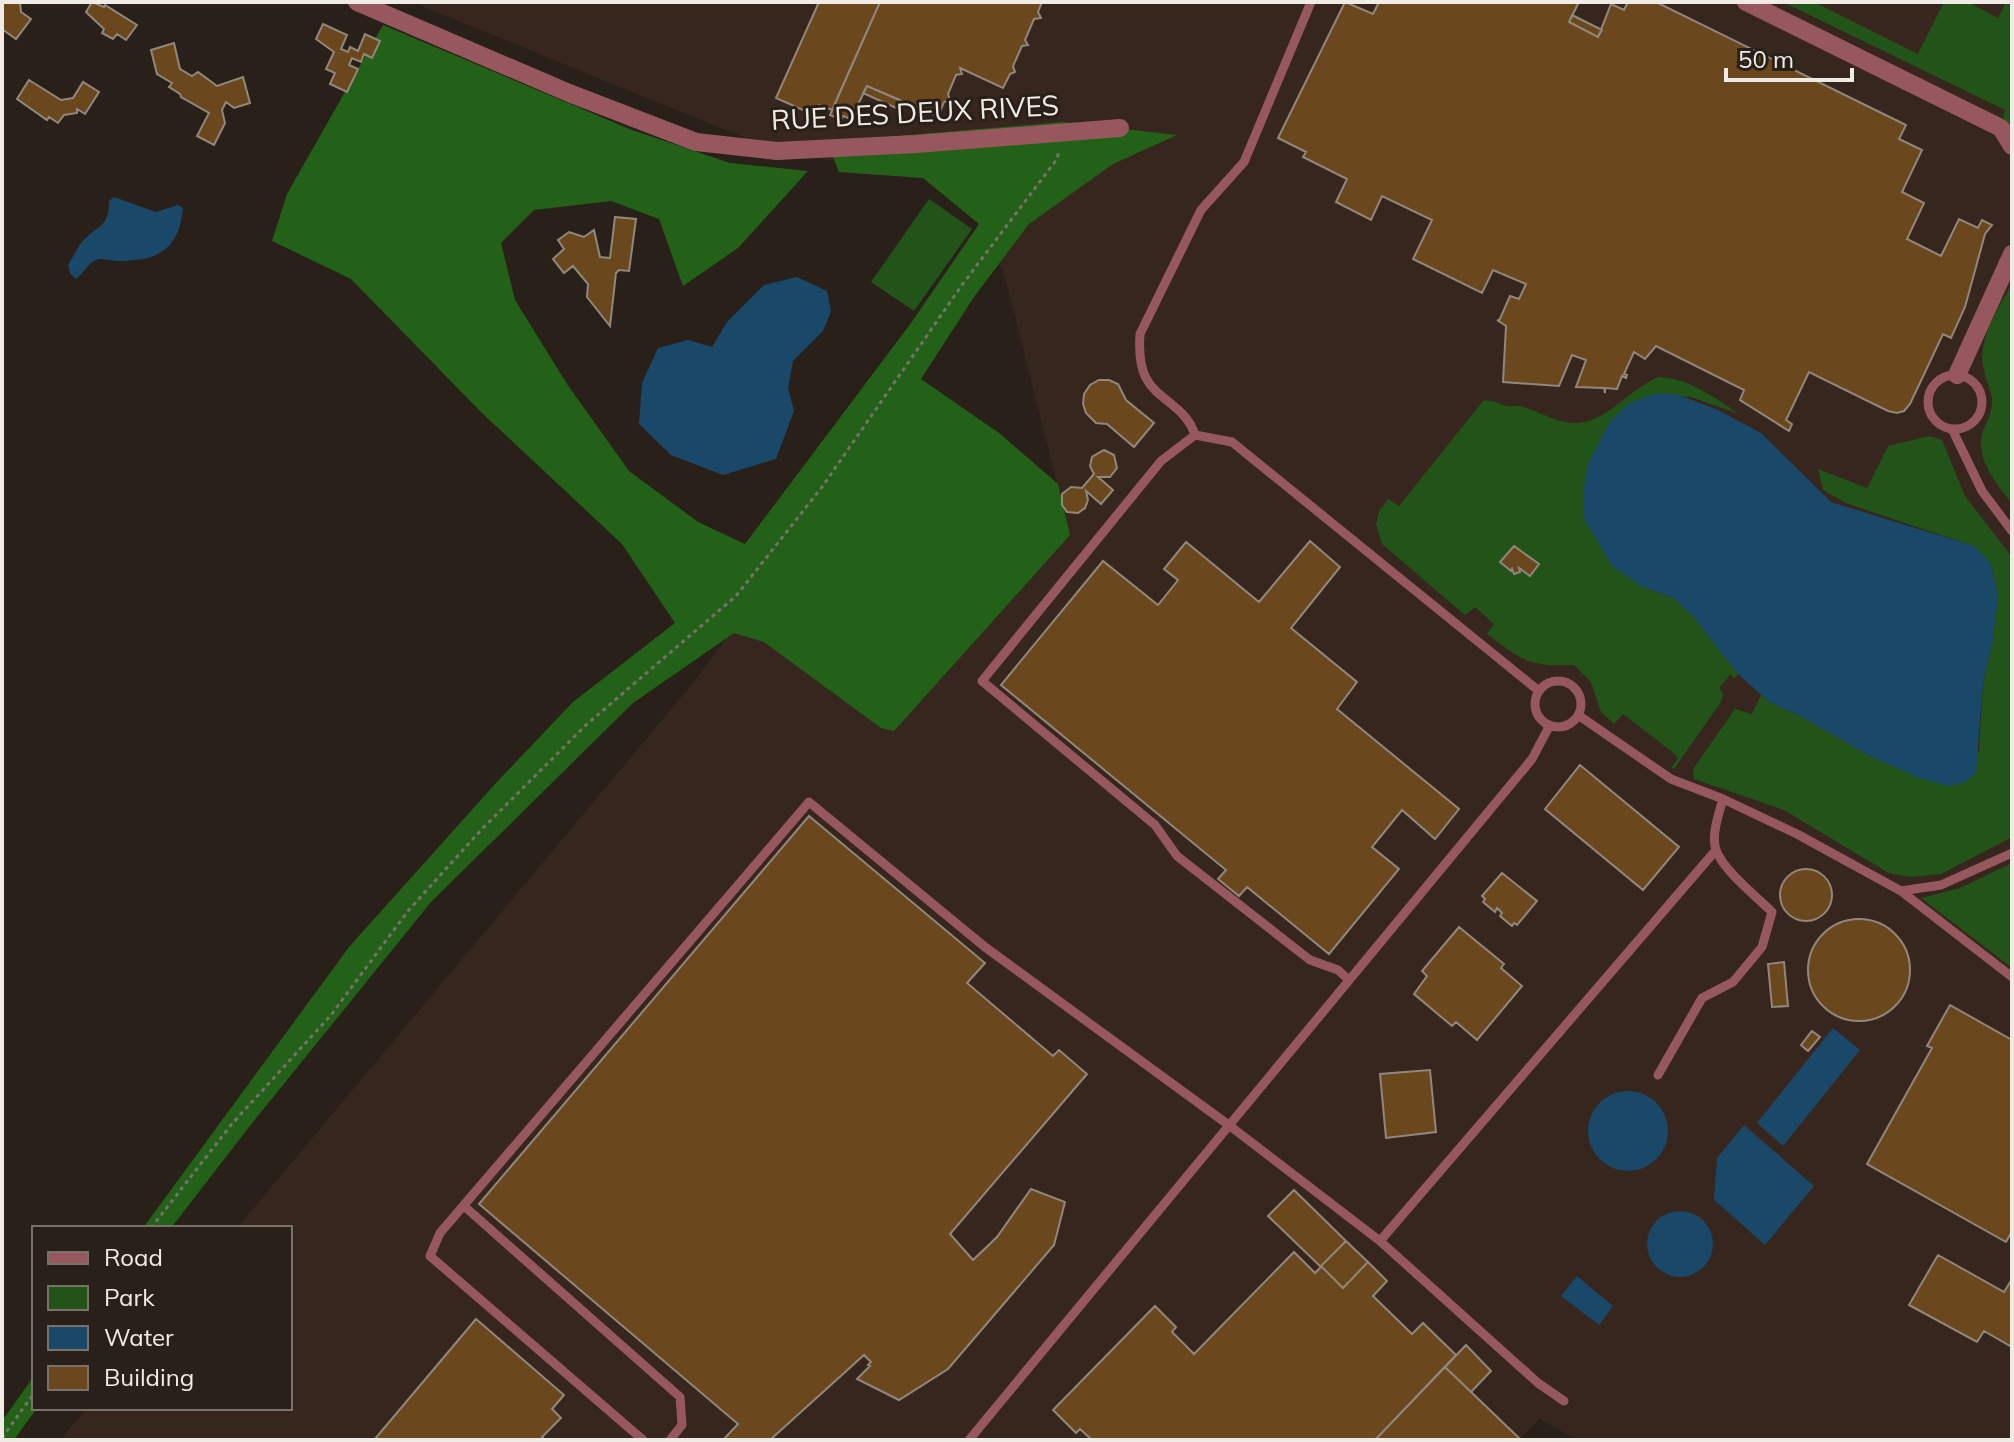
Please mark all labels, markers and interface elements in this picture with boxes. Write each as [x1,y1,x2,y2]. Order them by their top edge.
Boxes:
scale bar [1726,32,1852,82]
text: 50 m [1738,44,1794,74]
street label: RUE DES DEUX RIVES [770,87,1060,137]
legend [32,1226,292,1410]
text: Road [104,1242,163,1272]
text: Park [104,1282,155,1312]
text: Water [104,1322,174,1352]
text: Building [104,1362,194,1392]

